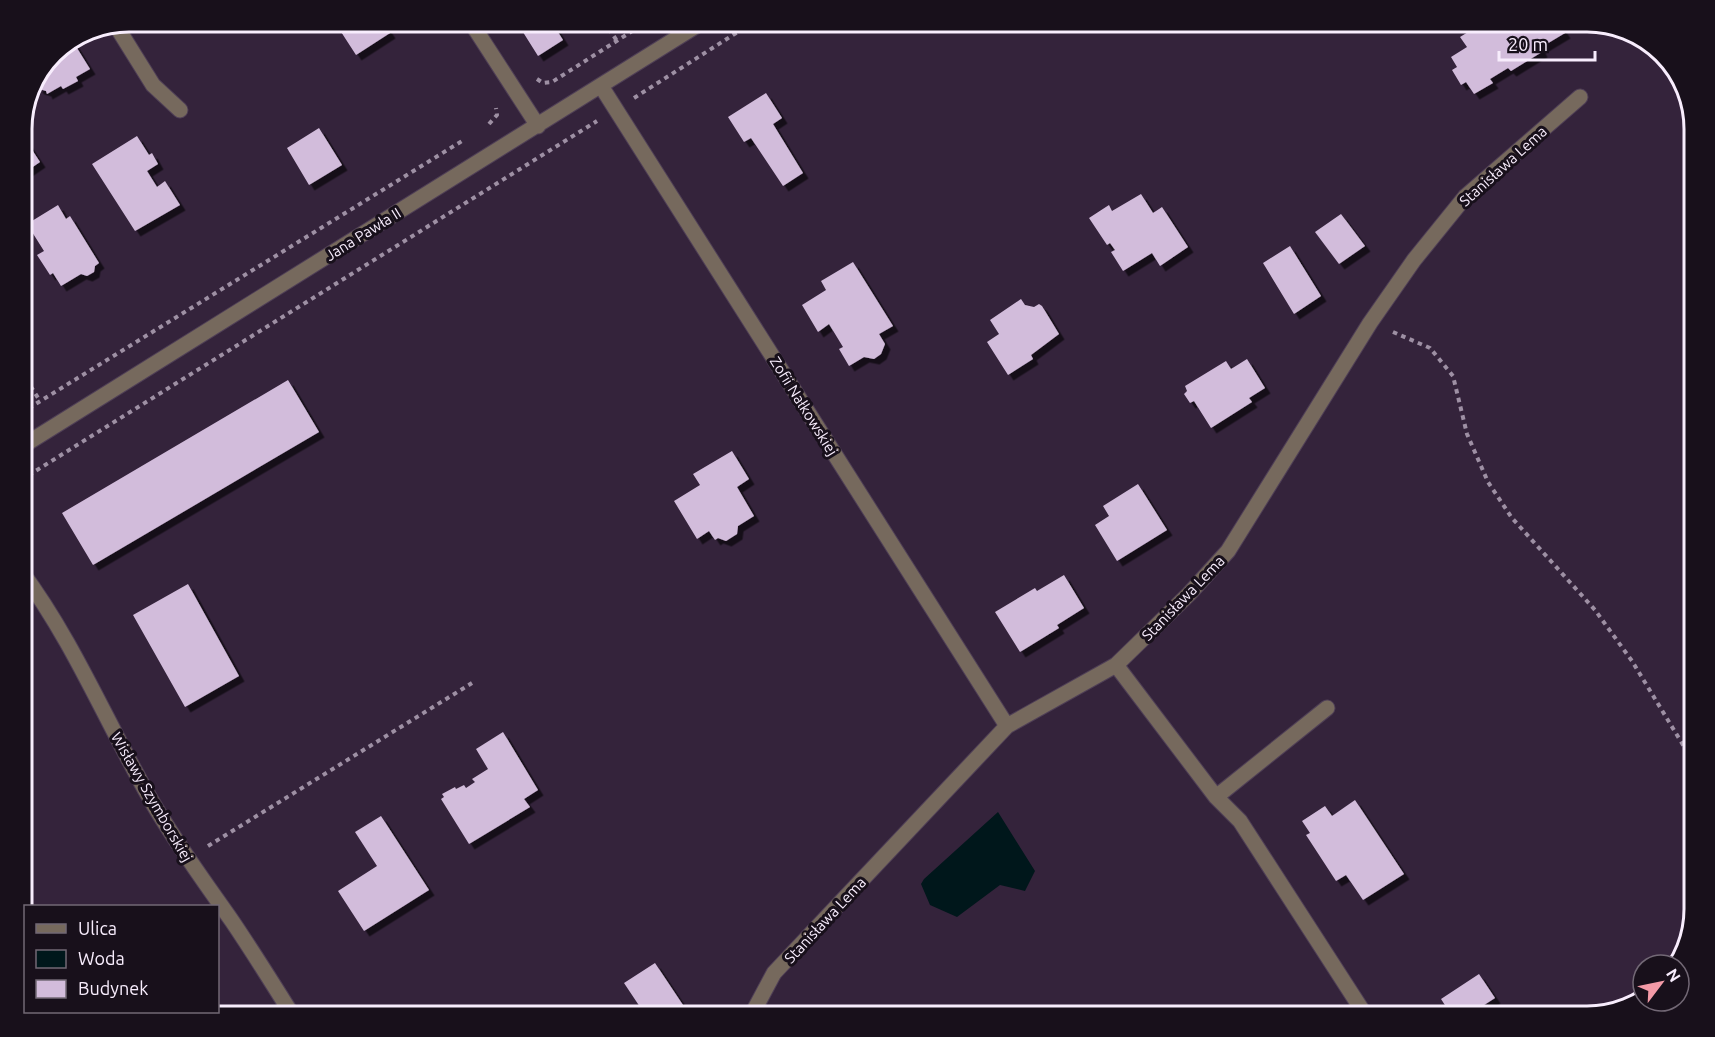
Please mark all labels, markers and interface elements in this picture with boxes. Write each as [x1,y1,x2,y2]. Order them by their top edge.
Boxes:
scale bar [1499,24,1595,62]
text: 20 m [1508,34,1548,54]
street label: Stanisława Lema [1456,122,1550,210]
street label: Jana Pawła II [322,204,404,264]
street label: Zofii Nałkowskiej [767,353,841,459]
street label: Stanisława Lema [1138,552,1228,644]
street label: Wisławy Szymborskiej [108,729,196,865]
street label: Stanisława Lema [781,874,869,966]
legend [24,905,219,1013]
text: Ulica [78,918,117,938]
text: Woda [78,948,125,968]
north arrow [1631,953,1691,1013]
text: N [1663,965,1685,985]
text: Budynek [78,978,148,998]

